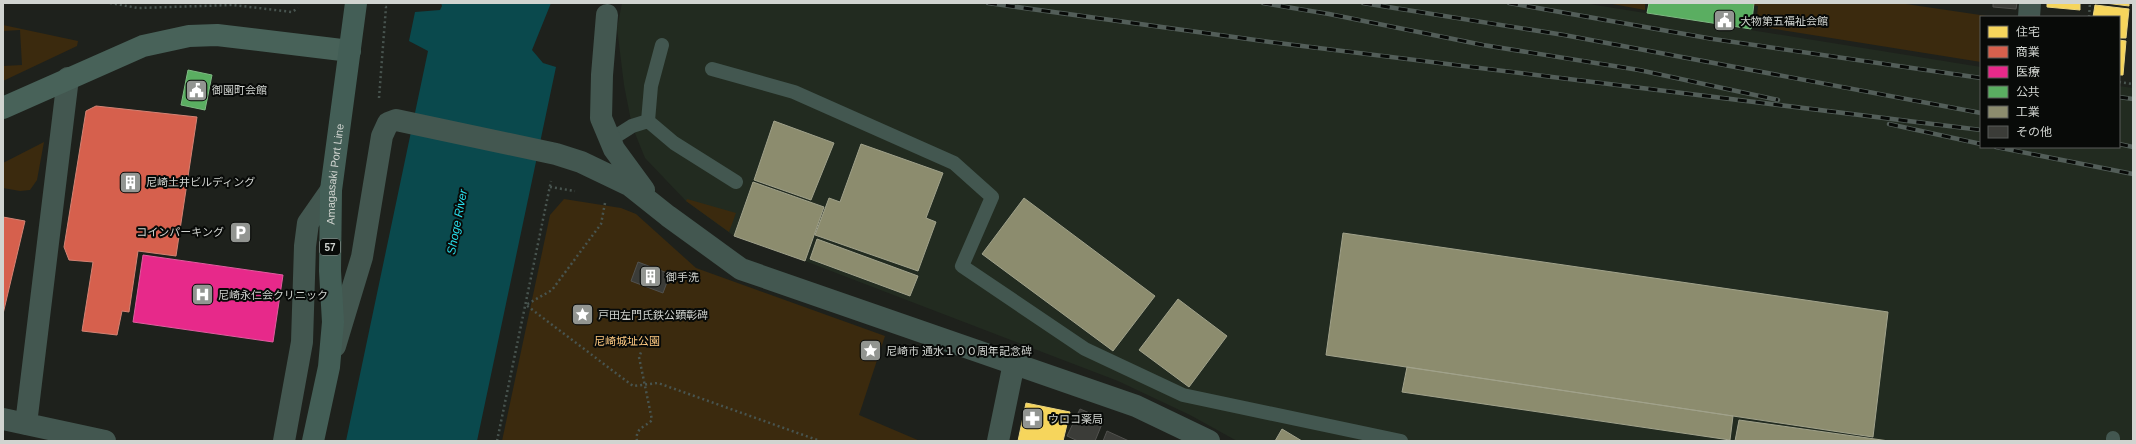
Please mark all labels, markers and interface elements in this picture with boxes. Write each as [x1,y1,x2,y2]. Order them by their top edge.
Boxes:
public building icon: 大物第五福祉会館 [1712,8,1738,34]
place label: 大物第五福祉会館 [1740,15,1828,27]
legend [1980,16,2120,148]
text: 住宅 [2016,25,2040,39]
text: 商業 [2016,45,2040,59]
text: 医療 [2016,65,2040,79]
public building icon: 御園町会館 [184,77,210,103]
place label: 御園町会館 [211,84,267,96]
text: 公共 [2016,85,2040,99]
text: 工業 [2016,105,2040,119]
street label: Amagasaki Port Line [325,123,346,225]
text: その他 [2016,125,2052,139]
building icon: 尼崎土井ビルディング [118,169,144,195]
place label: 尼崎土井ビルディング [146,176,255,188]
water label: Shoge River [444,187,470,256]
parking icon: コインパーキング [227,219,253,245]
place label: コインパーキング [136,226,224,238]
road number: 57 [320,239,340,255]
building icon: 御手洗 [638,264,664,290]
place label: 御手洗 [665,271,699,283]
hospital icon: 尼崎永仁会クリニック [189,282,215,308]
place label: 尼崎永仁会クリニック [218,289,328,301]
place icon: 戸田左門氏鉄公顕彰碑 [569,302,595,328]
place label: 戸田左門氏鉄公顕彰碑 [598,309,708,321]
park label: 尼崎城址公園 [594,335,660,347]
place icon: 尼崎市 通水１００周年記念碑 [858,338,884,364]
place label: 尼崎市 通水１００周年記念碑 [886,345,1032,357]
pharmacy icon: ウロコ薬局 [1019,406,1045,432]
place label: ウロコ薬局 [1048,413,1103,425]

